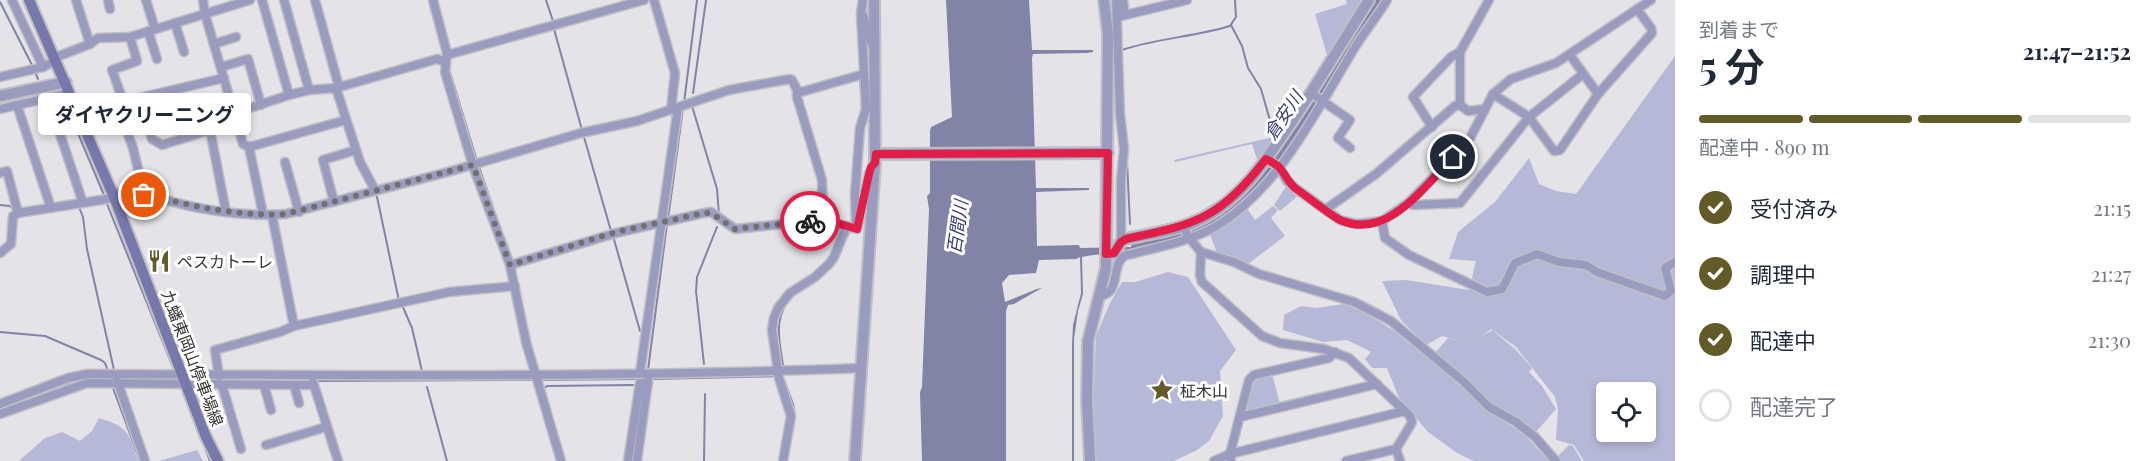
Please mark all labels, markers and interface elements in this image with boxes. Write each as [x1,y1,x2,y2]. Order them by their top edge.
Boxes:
text: 到着まで [1699,15,1779,42]
text: 21:47–21:52 [2023,36,2131,66]
text: 5 分 [1699,39,1764,91]
water label: 倉安川 [1258,84,1309,144]
callout: ダイヤクリーニング [38,93,250,135]
text: ダイヤクリーニング [55,100,234,127]
pin [1427,131,1478,182]
text: 配達中 · 890 m [1699,133,1830,160]
icon: home [1436,140,1469,173]
pin [118,169,169,220]
icon: bag [127,178,160,211]
courier [780,191,840,251]
icon: check [1699,191,1732,224]
text: 受付済み [1750,193,1838,223]
text: 21:15 [2093,194,2131,221]
water label: 百間川 [941,197,973,255]
icon: bike [794,205,827,238]
restaurant icon: ペスカトーレ [146,248,172,274]
place label: ペスカトーレ [177,251,273,272]
icon: check [1699,257,1732,290]
text: 調理中 [1750,259,1816,289]
text: 21:27 [2091,260,2131,287]
street label: 九蟠東岡山停車場線 [157,287,229,429]
icon: check [1699,323,1732,356]
text: 配達中 [1750,325,1816,355]
text: 21:30 [2088,326,2131,353]
place icon: 柾木山 [1149,377,1175,403]
place label: 柾木山 [1180,380,1228,401]
map controls [1596,382,1656,442]
button: locate [1596,382,1656,442]
text: 配達完了 [1750,391,1838,421]

